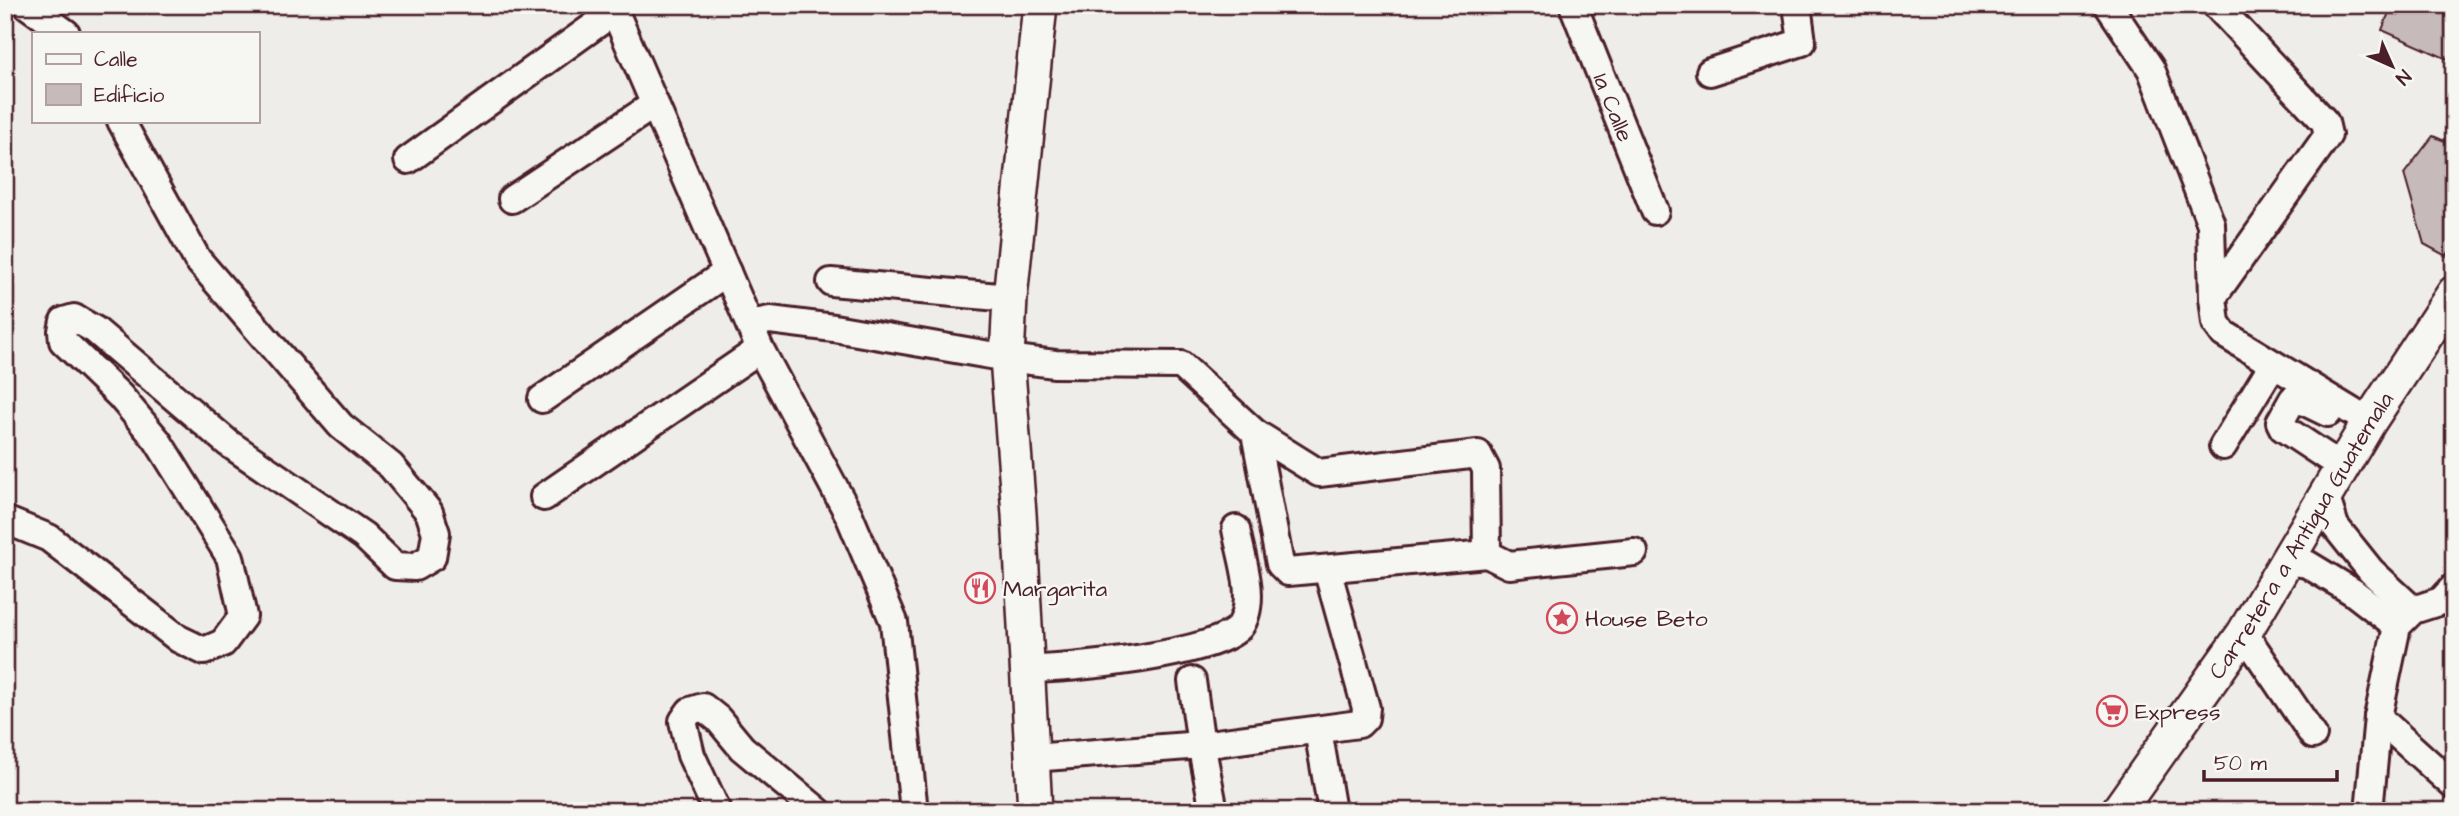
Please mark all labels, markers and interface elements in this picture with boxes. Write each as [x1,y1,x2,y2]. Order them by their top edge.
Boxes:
legend [32,32,259,122]
north arrow [2358,32,2428,102]
text: Calle [94,45,138,74]
text: N [2389,63,2417,91]
street label: 1a Calle [1585,68,1641,147]
text: Edificio [94,81,164,110]
street label: Carretera a Antigua Guatemala [2201,386,2402,686]
restaurant icon: Margarita [963,571,997,605]
place label: Margarita [1003,573,1107,606]
place icon: House Beto [1545,601,1579,635]
place label: House Beto [1585,603,1708,635]
supermarket icon: Express [2095,694,2129,728]
place label: Express [2135,696,2220,728]
scale bar [2204,739,2336,783]
text: 50 m [2214,749,2268,778]

